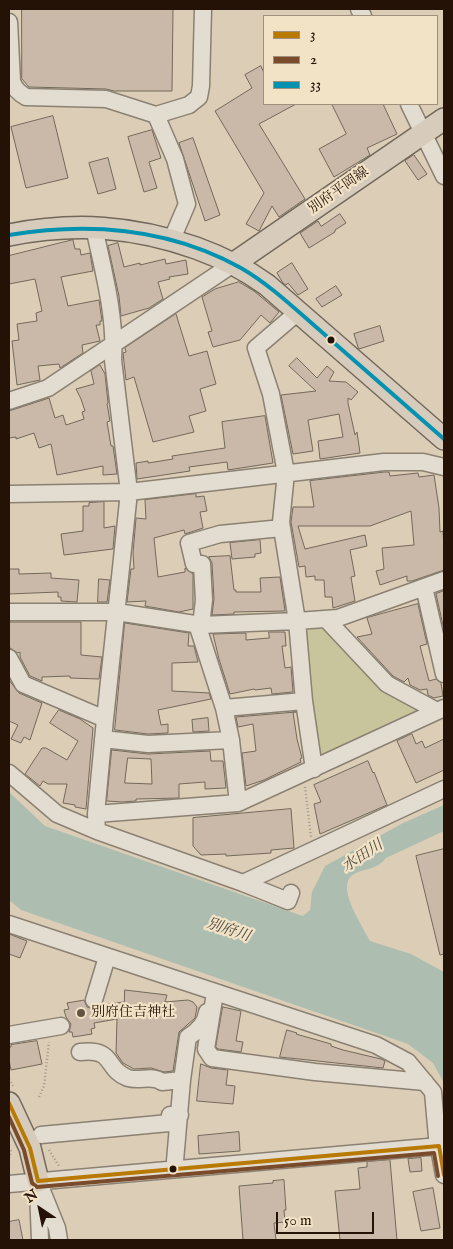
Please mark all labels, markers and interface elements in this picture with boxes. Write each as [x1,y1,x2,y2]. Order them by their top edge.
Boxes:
legend [263,15,438,105]
text: 3 [310,25,316,44]
text: 2 [310,50,317,69]
text: 33 [310,75,321,94]
street label: 別府平岡線 [306,164,372,218]
unlabelled marker [326,335,336,345]
water label: 水田川 [339,837,387,877]
water label: 別府川 [204,915,252,947]
place label: 別府住吉神社 [91,1005,175,1021]
marker: 別府住吉神社 [75,1007,87,1019]
unlabelled marker [168,1164,178,1174]
north arrow [15,1184,65,1234]
text: N [22,1186,42,1207]
scale bar [278,1202,376,1234]
text: 50 m [284,1211,312,1230]

